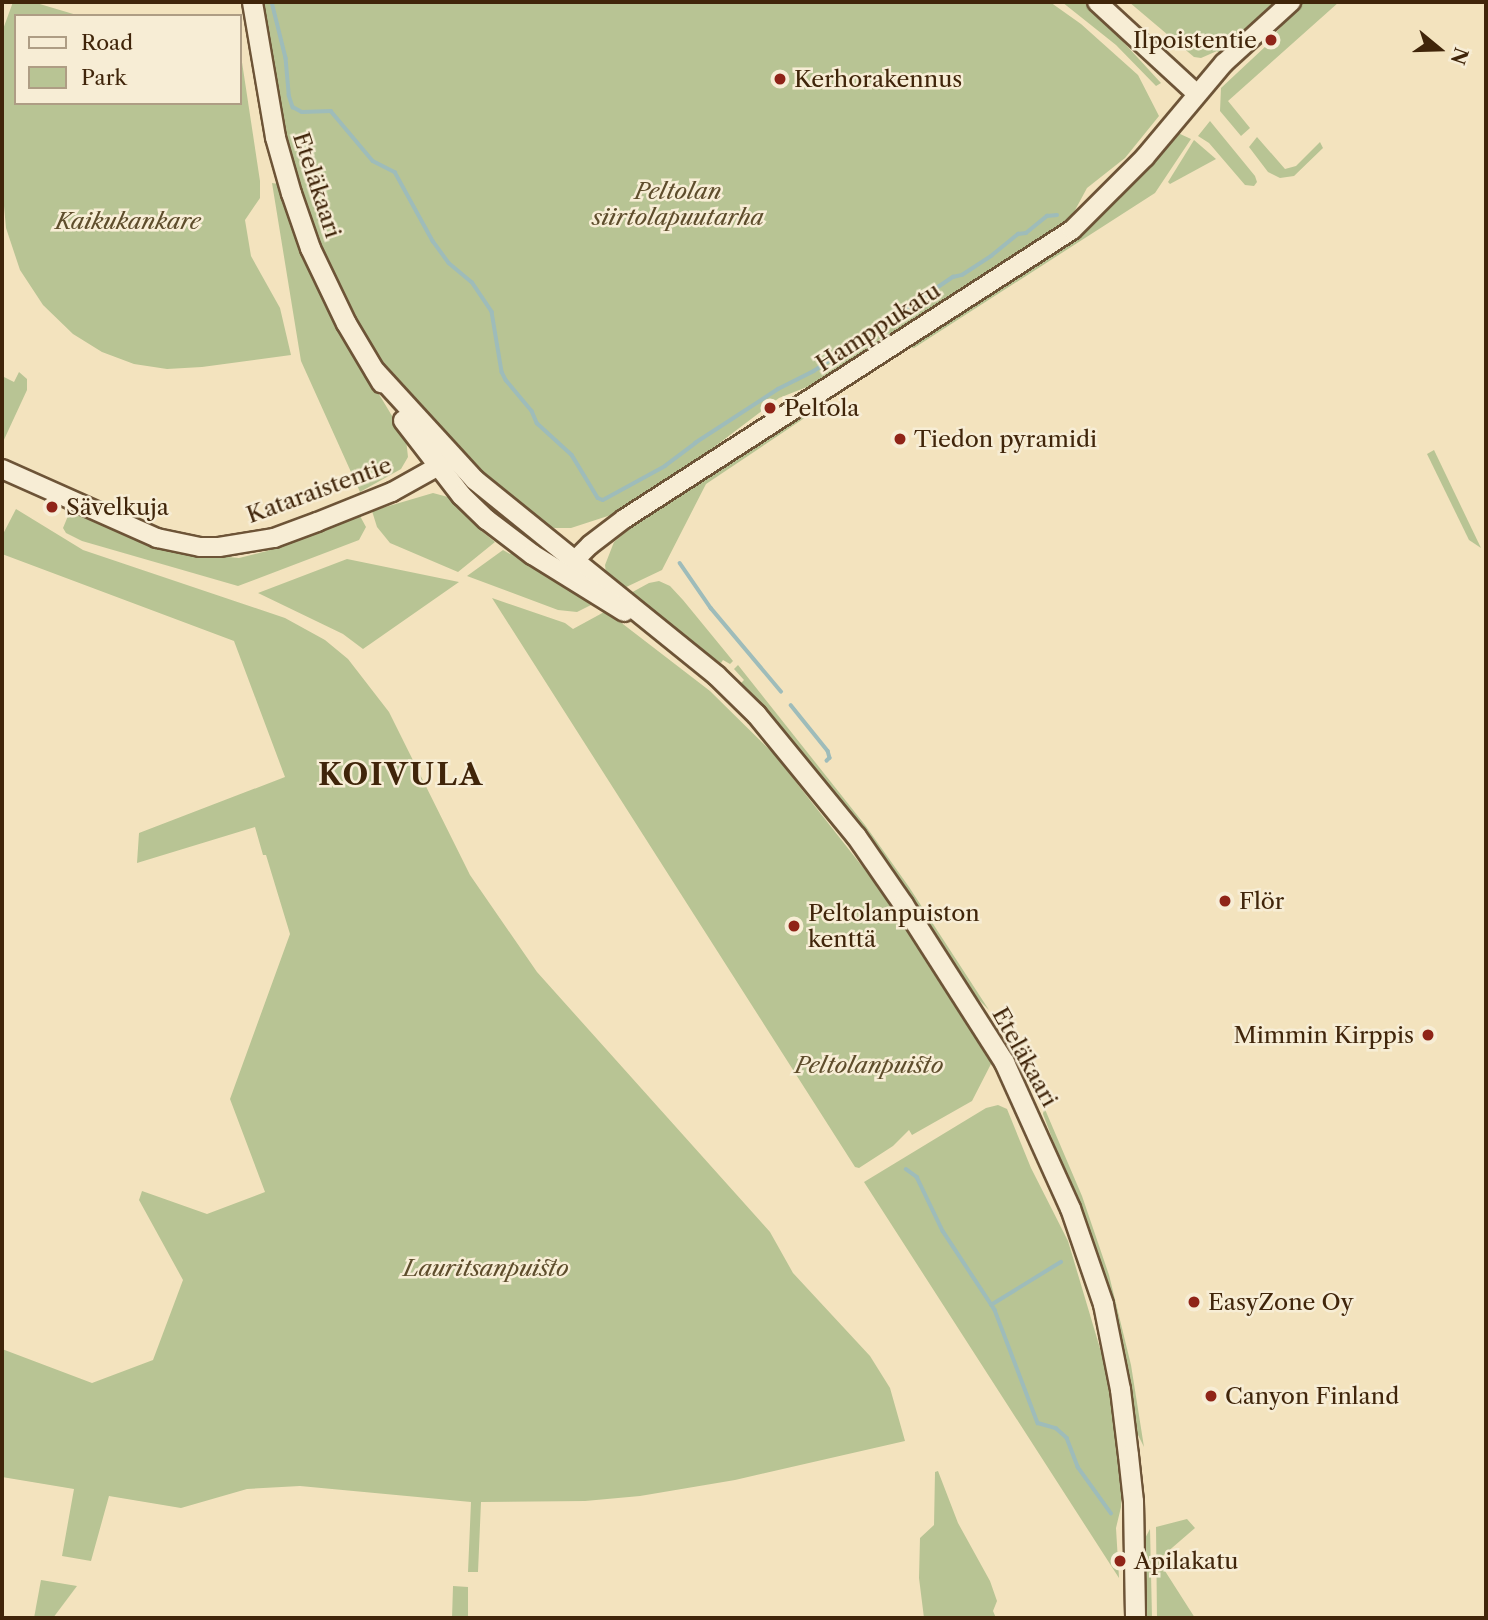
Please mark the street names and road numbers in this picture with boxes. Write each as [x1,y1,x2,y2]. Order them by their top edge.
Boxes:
street label: Eteläkaari [287,129,347,241]
street label: Hamppukatu [811,277,945,377]
street label: Kataraistentie [243,451,395,529]
street label: Eteläkaari [986,1002,1064,1112]

